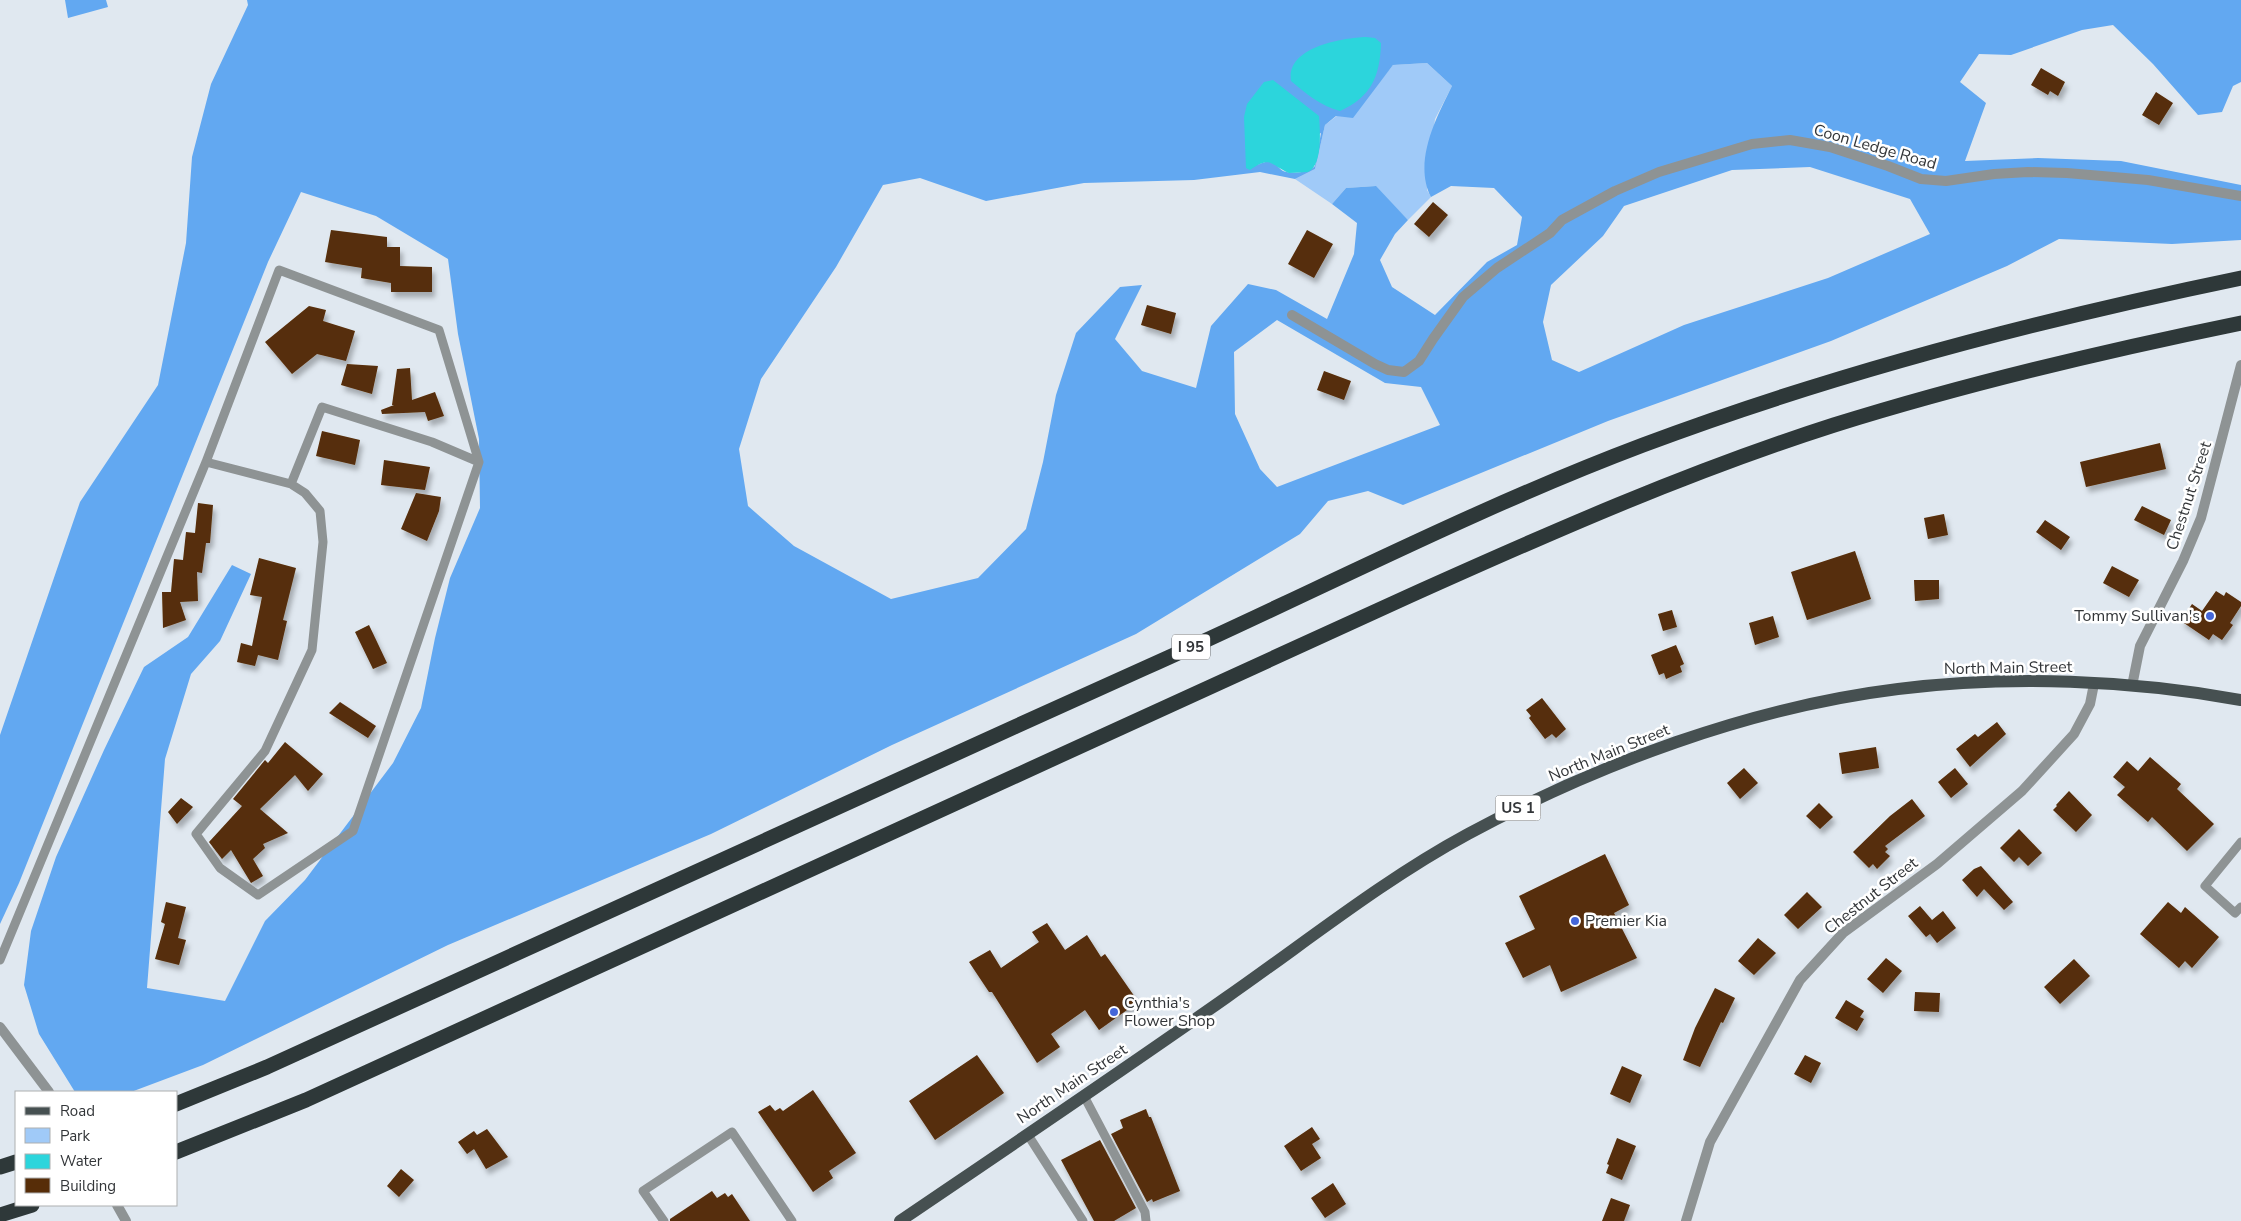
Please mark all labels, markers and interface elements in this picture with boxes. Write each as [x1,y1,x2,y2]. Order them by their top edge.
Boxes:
street label: Coon Ledge Road [1811,119,1939,175]
street label: Chestnut Street [2161,438,2217,553]
place label: Tommy Sullivan's [2074,605,2200,627]
marker: Tommy Sullivan's [2204,610,2216,622]
road number: I 95 [1172,634,1210,660]
street label: North Main Street [1944,656,2073,680]
street label: North Main Street [1545,719,1673,787]
road number: US 1 [1496,796,1540,820]
street label: Chestnut Street [1820,852,1923,939]
place label: Premier Kia [1585,910,1667,932]
marker: Premier Kia [1569,915,1581,927]
place label: Cynthia's Flower Shop [1124,992,1215,1032]
marker: Cynthia's Flower Shop [1108,1006,1120,1018]
street label: North Main Street [1013,1039,1132,1129]
legend [15,1091,178,1206]
text: Road [60,1101,95,1121]
text: Park [60,1126,90,1146]
text: Water [60,1151,103,1171]
text: Building [60,1176,116,1196]

